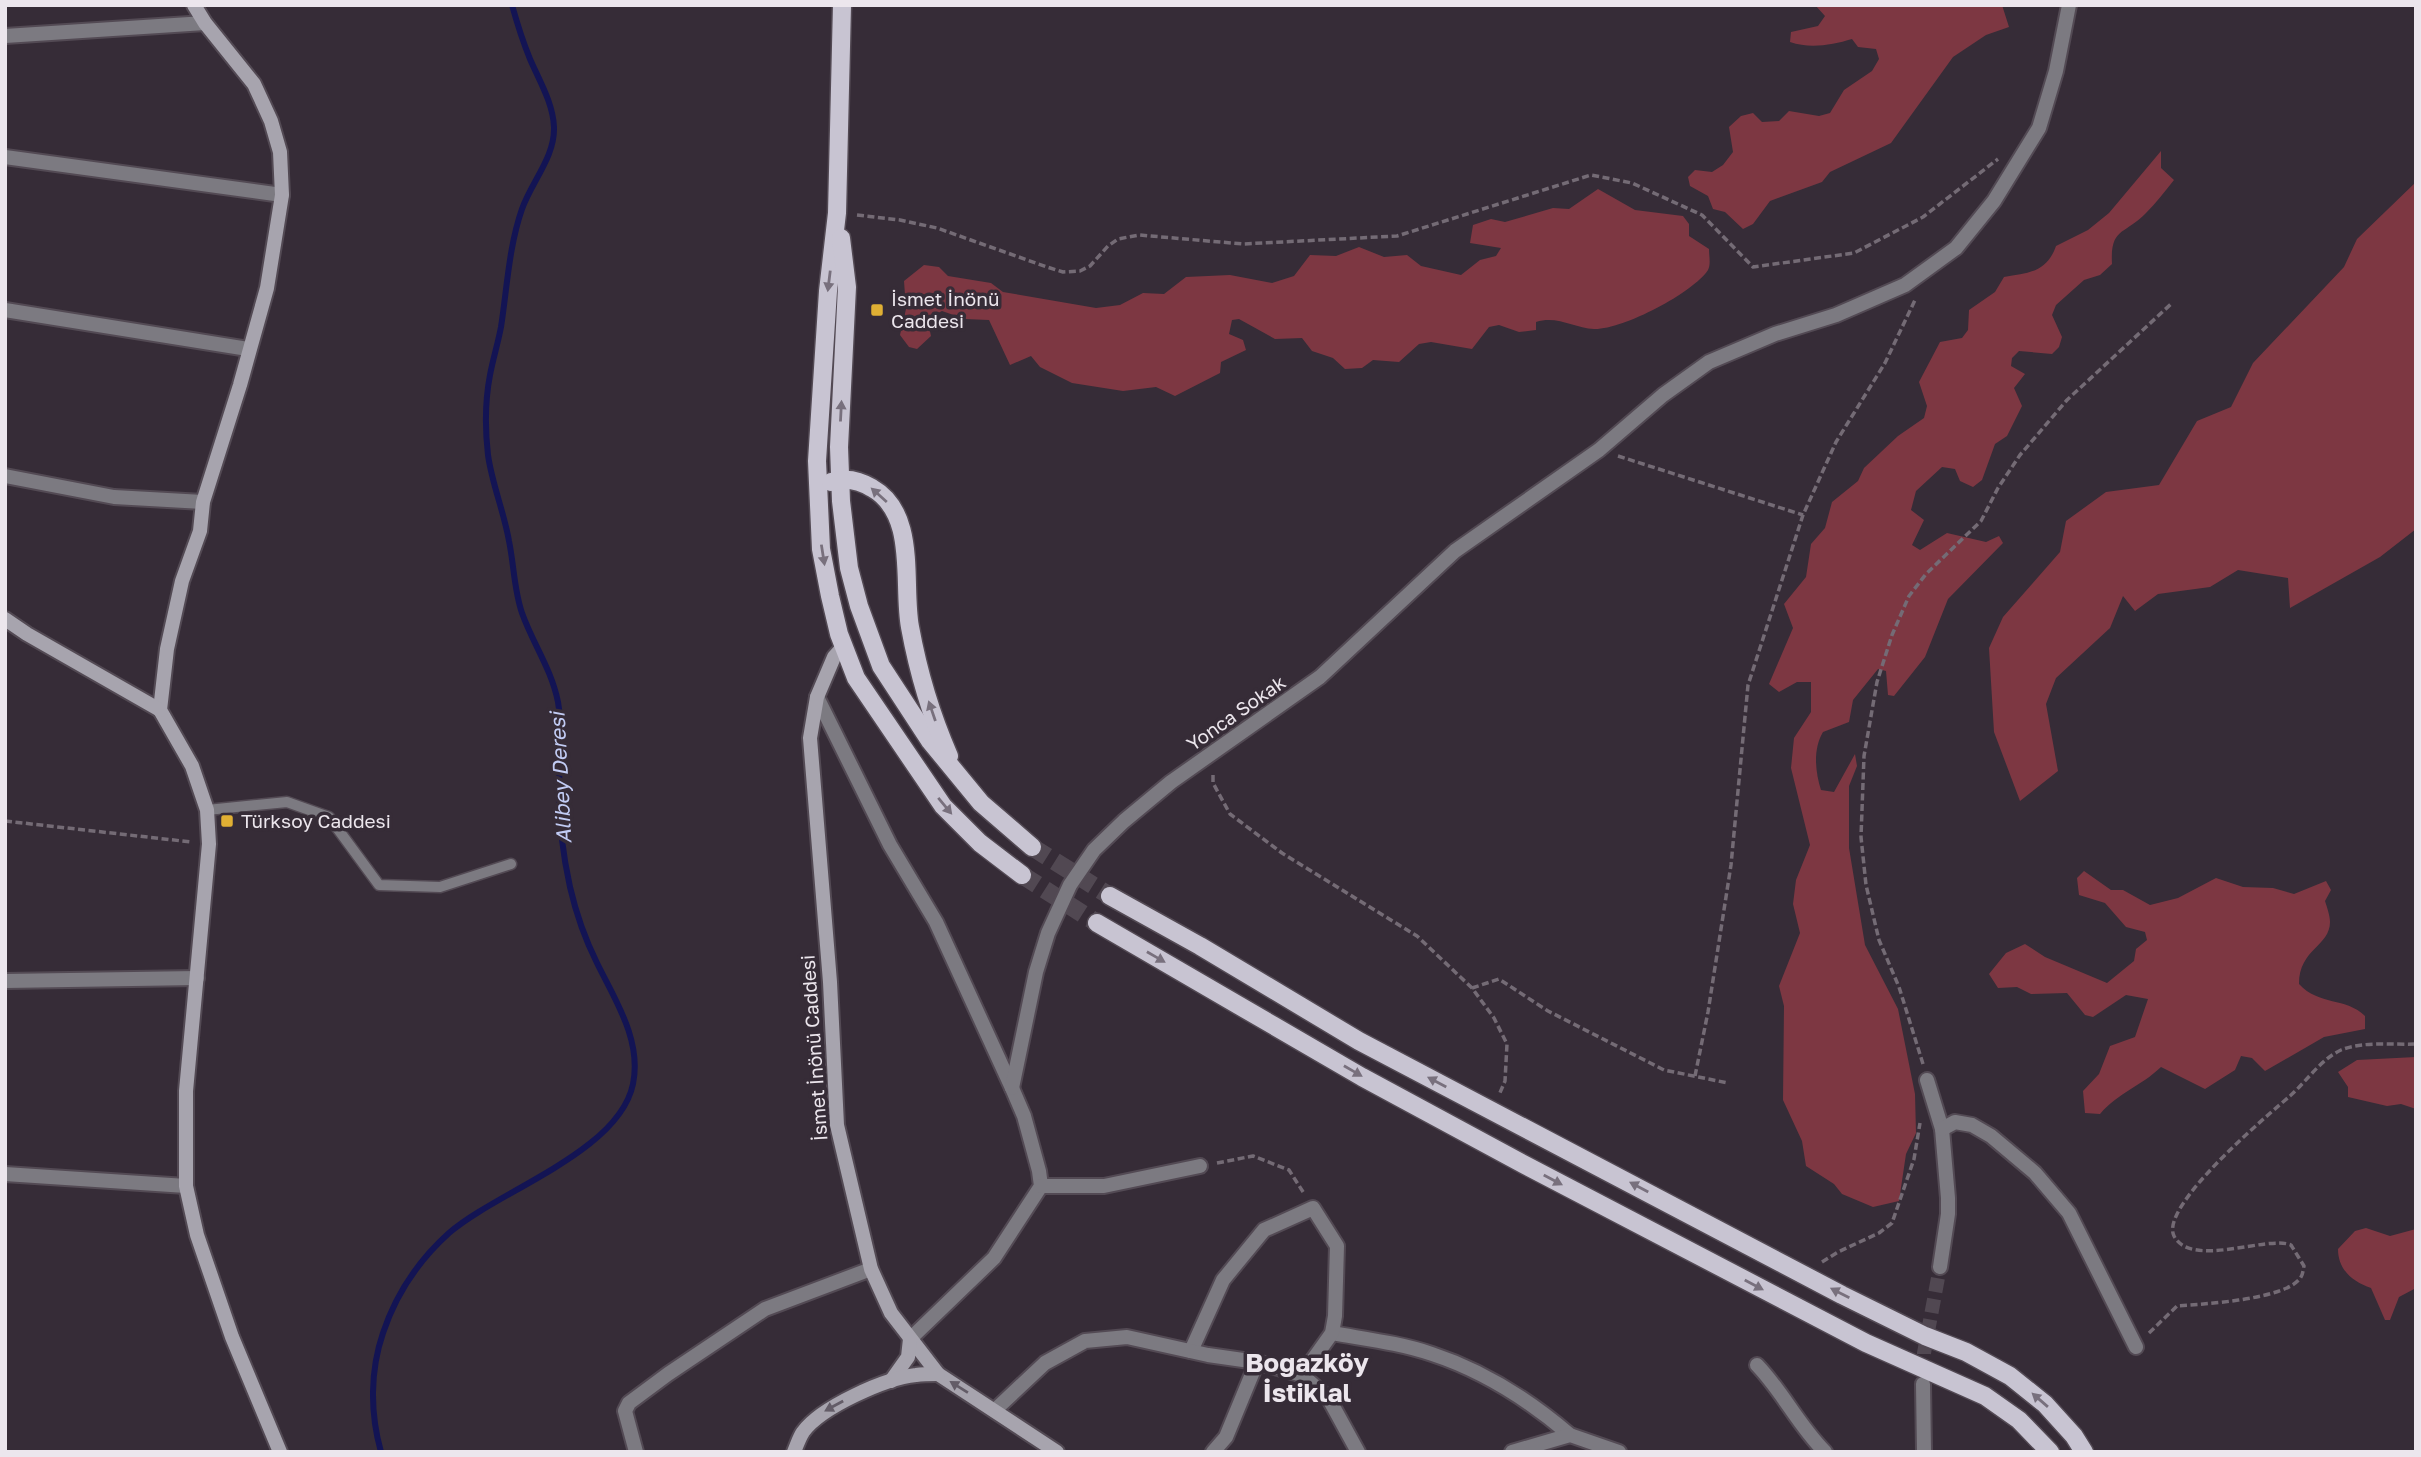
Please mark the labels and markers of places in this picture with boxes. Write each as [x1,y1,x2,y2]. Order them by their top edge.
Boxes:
place label: İsmet İnönü Caddesi [891,287,999,332]
marker: İsmet İnönü Caddesi [869,302,885,318]
place label: Türksoy Caddesi [241,809,391,832]
marker: Türksoy Caddesi [219,813,235,829]

